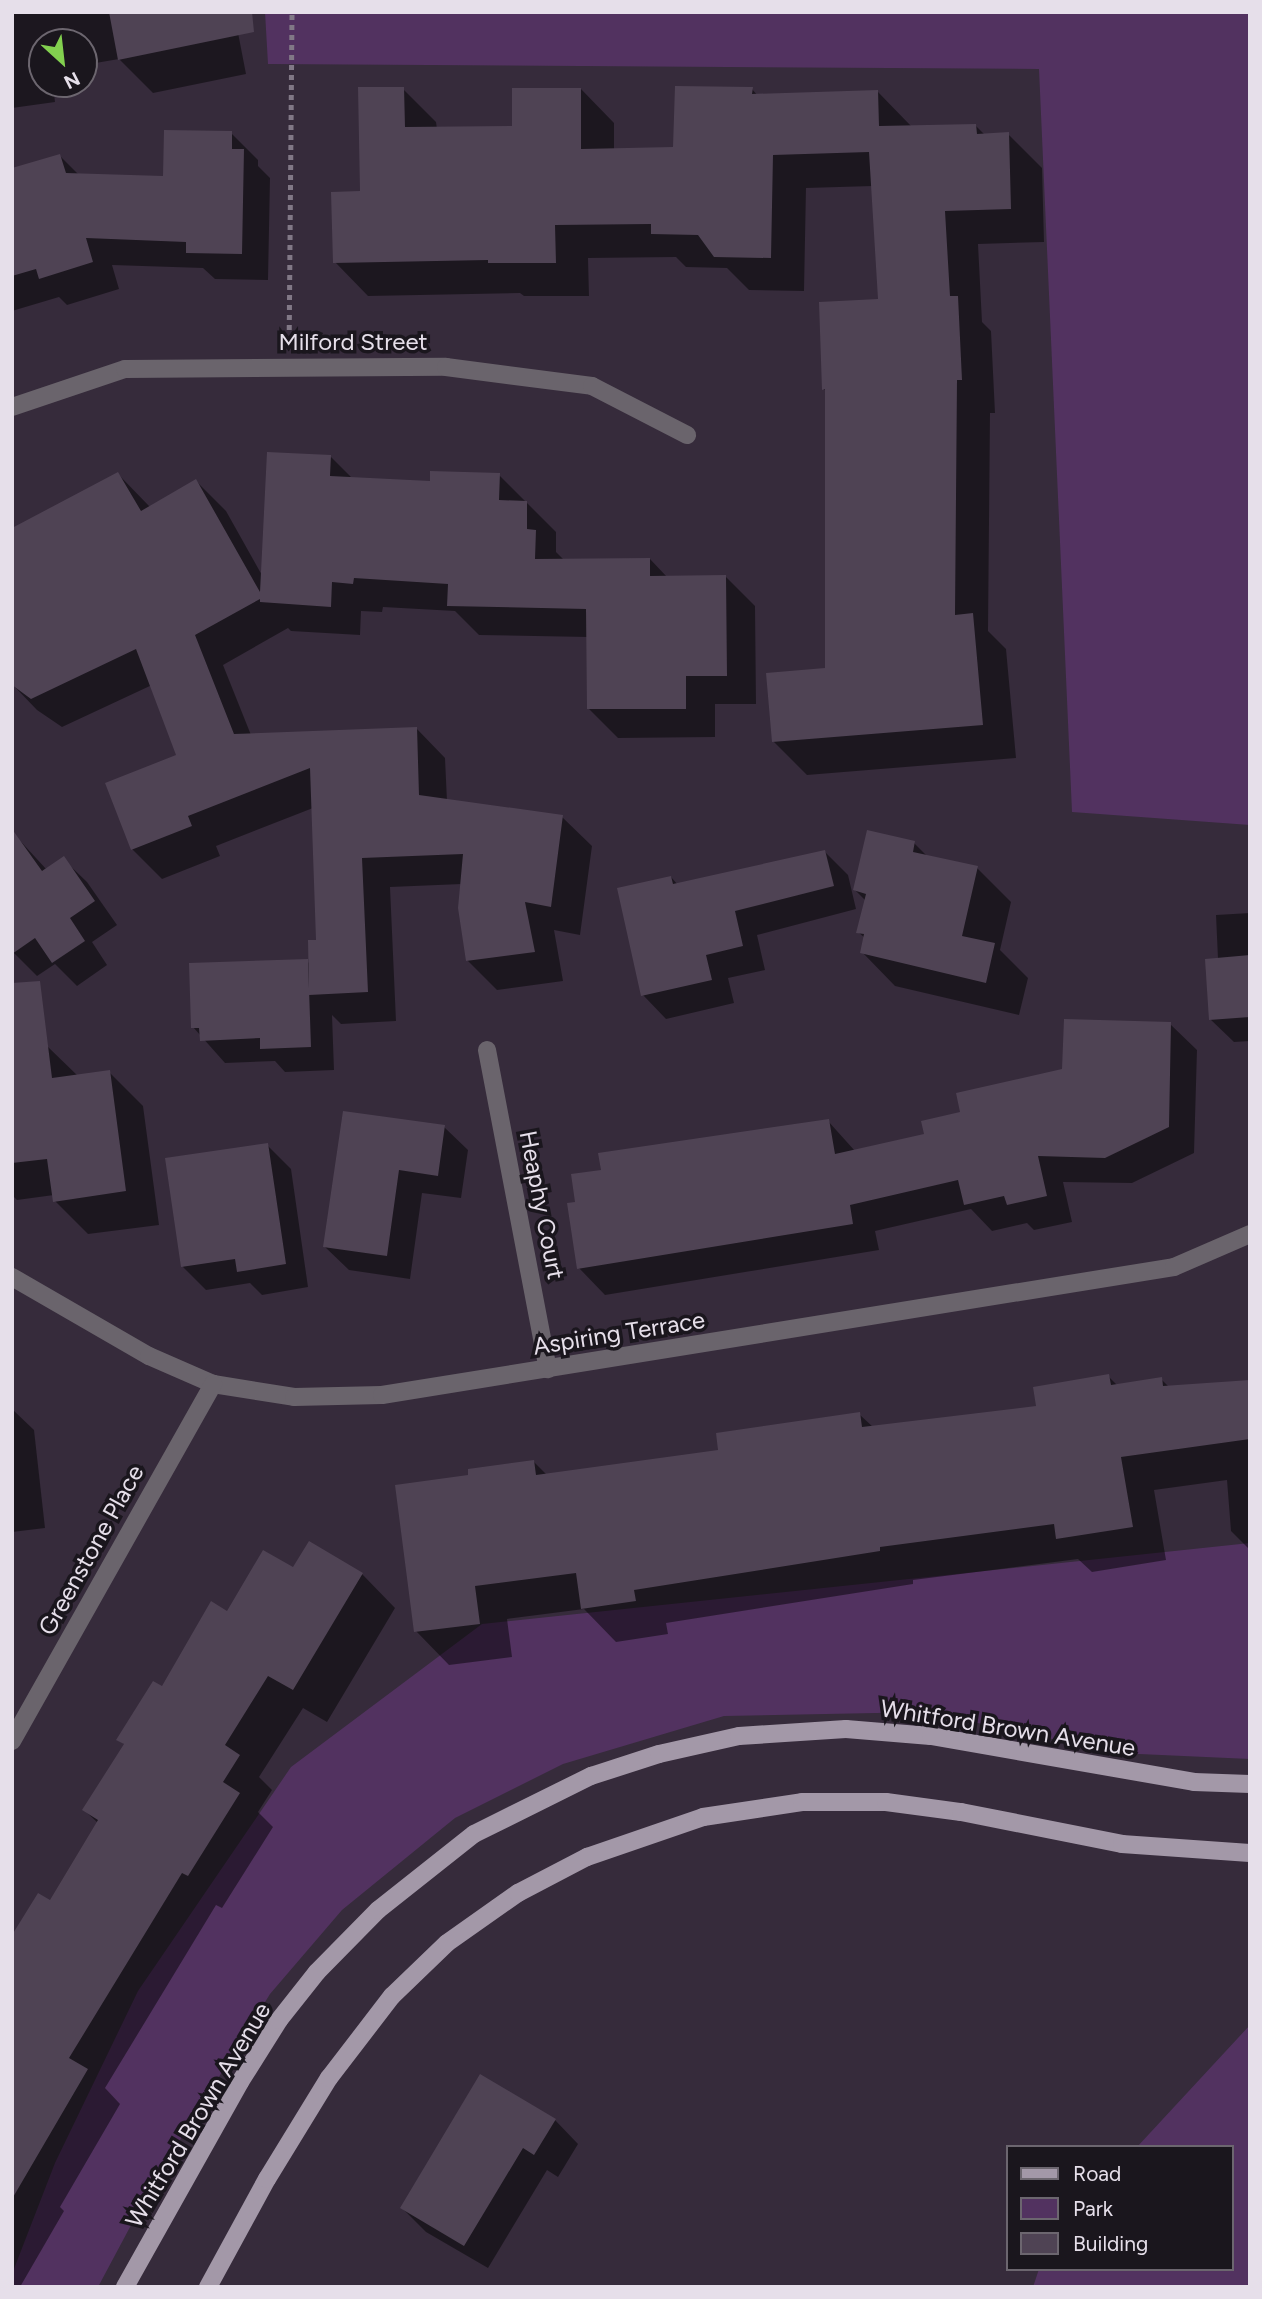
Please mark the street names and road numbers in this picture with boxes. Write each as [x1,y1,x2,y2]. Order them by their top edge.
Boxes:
street label: Milford Street [278,328,428,356]
street label: Heaphy Court [513,1128,571,1282]
street label: Aspiring Terrace [531,1305,707,1361]
street label: Greenstone Place [32,1460,150,1640]
street label: Whitford Brown Avenue [879,1694,1137,1762]
street label: Whitford Brown Avenue [119,1997,277,2233]

